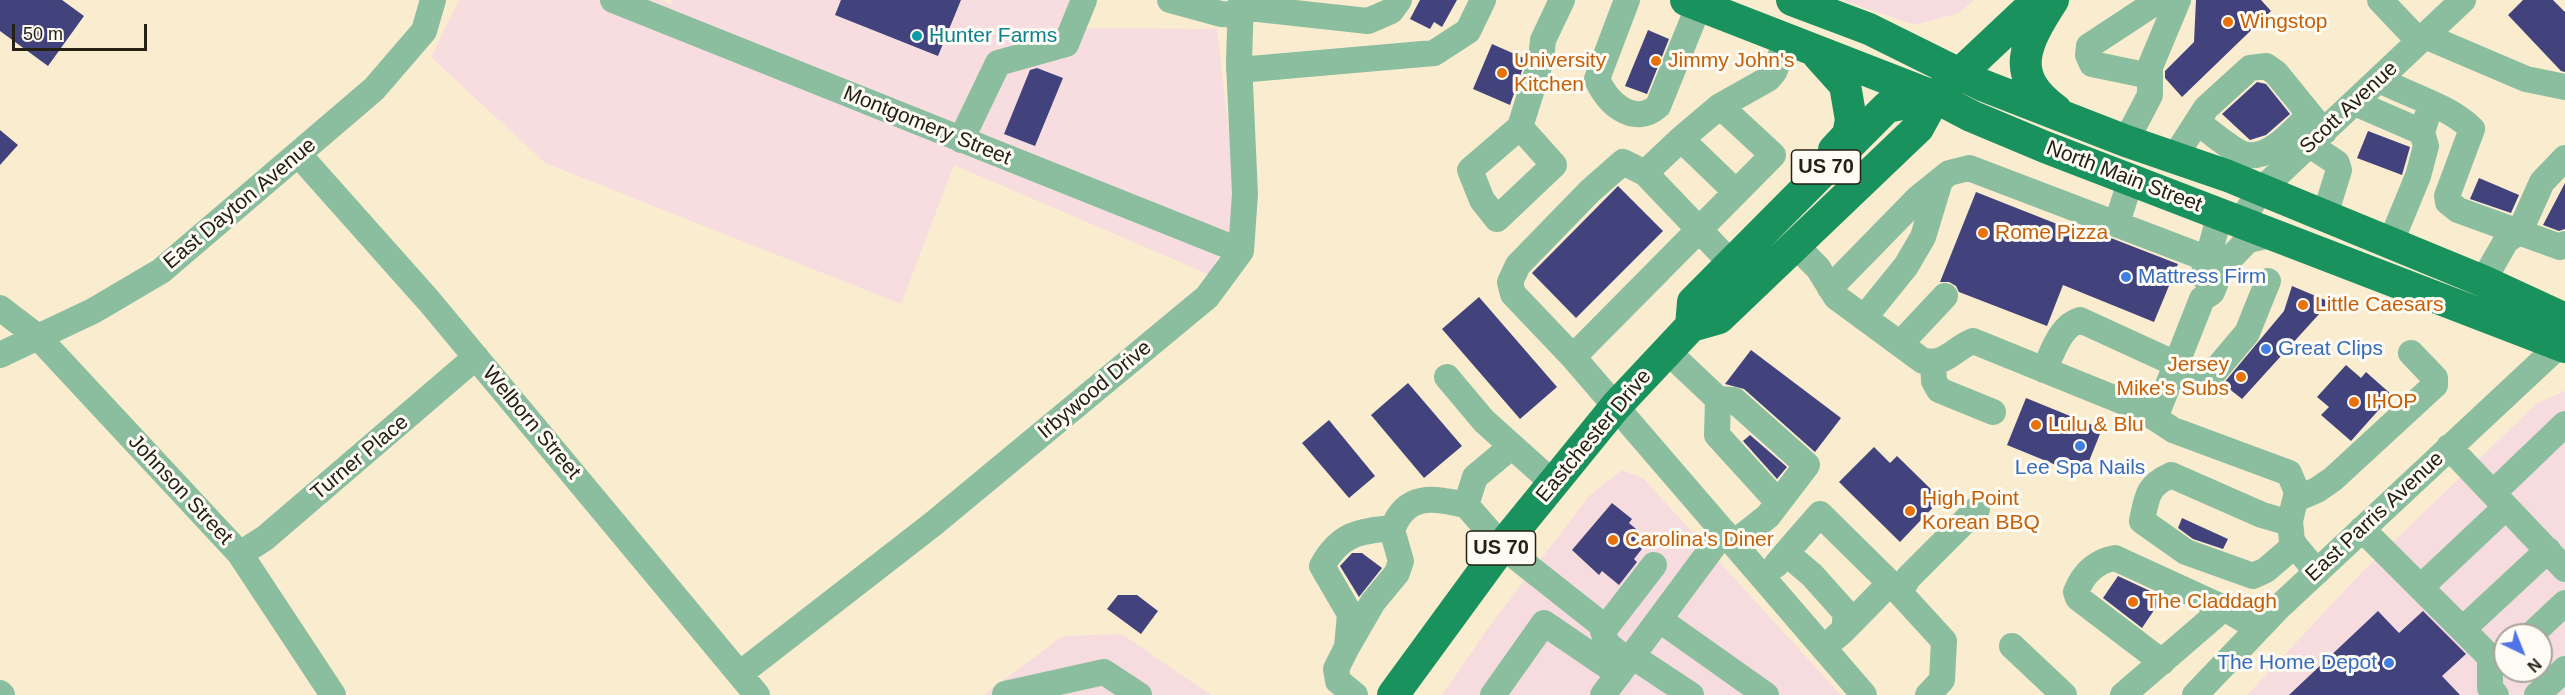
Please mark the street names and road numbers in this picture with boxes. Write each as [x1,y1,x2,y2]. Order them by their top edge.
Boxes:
street label: Scott Avenue [2295,56,2403,160]
street label: Montgomery Street [839,81,1015,171]
street label: East Dayton Avenue [159,133,321,275]
street label: North Main Street [2043,136,2205,218]
road number: US 70 [1792,150,1860,184]
street label: Irbywood Drive [1033,335,1157,445]
street label: Welborn Street [476,361,586,485]
street label: Eastchester Drive [1531,364,1657,508]
street label: Turner Place [306,410,414,506]
street label: Johnson Street [123,430,237,550]
street label: East Parris Avenue [2301,447,2449,587]
road number: US 70 [1466,531,1536,565]

